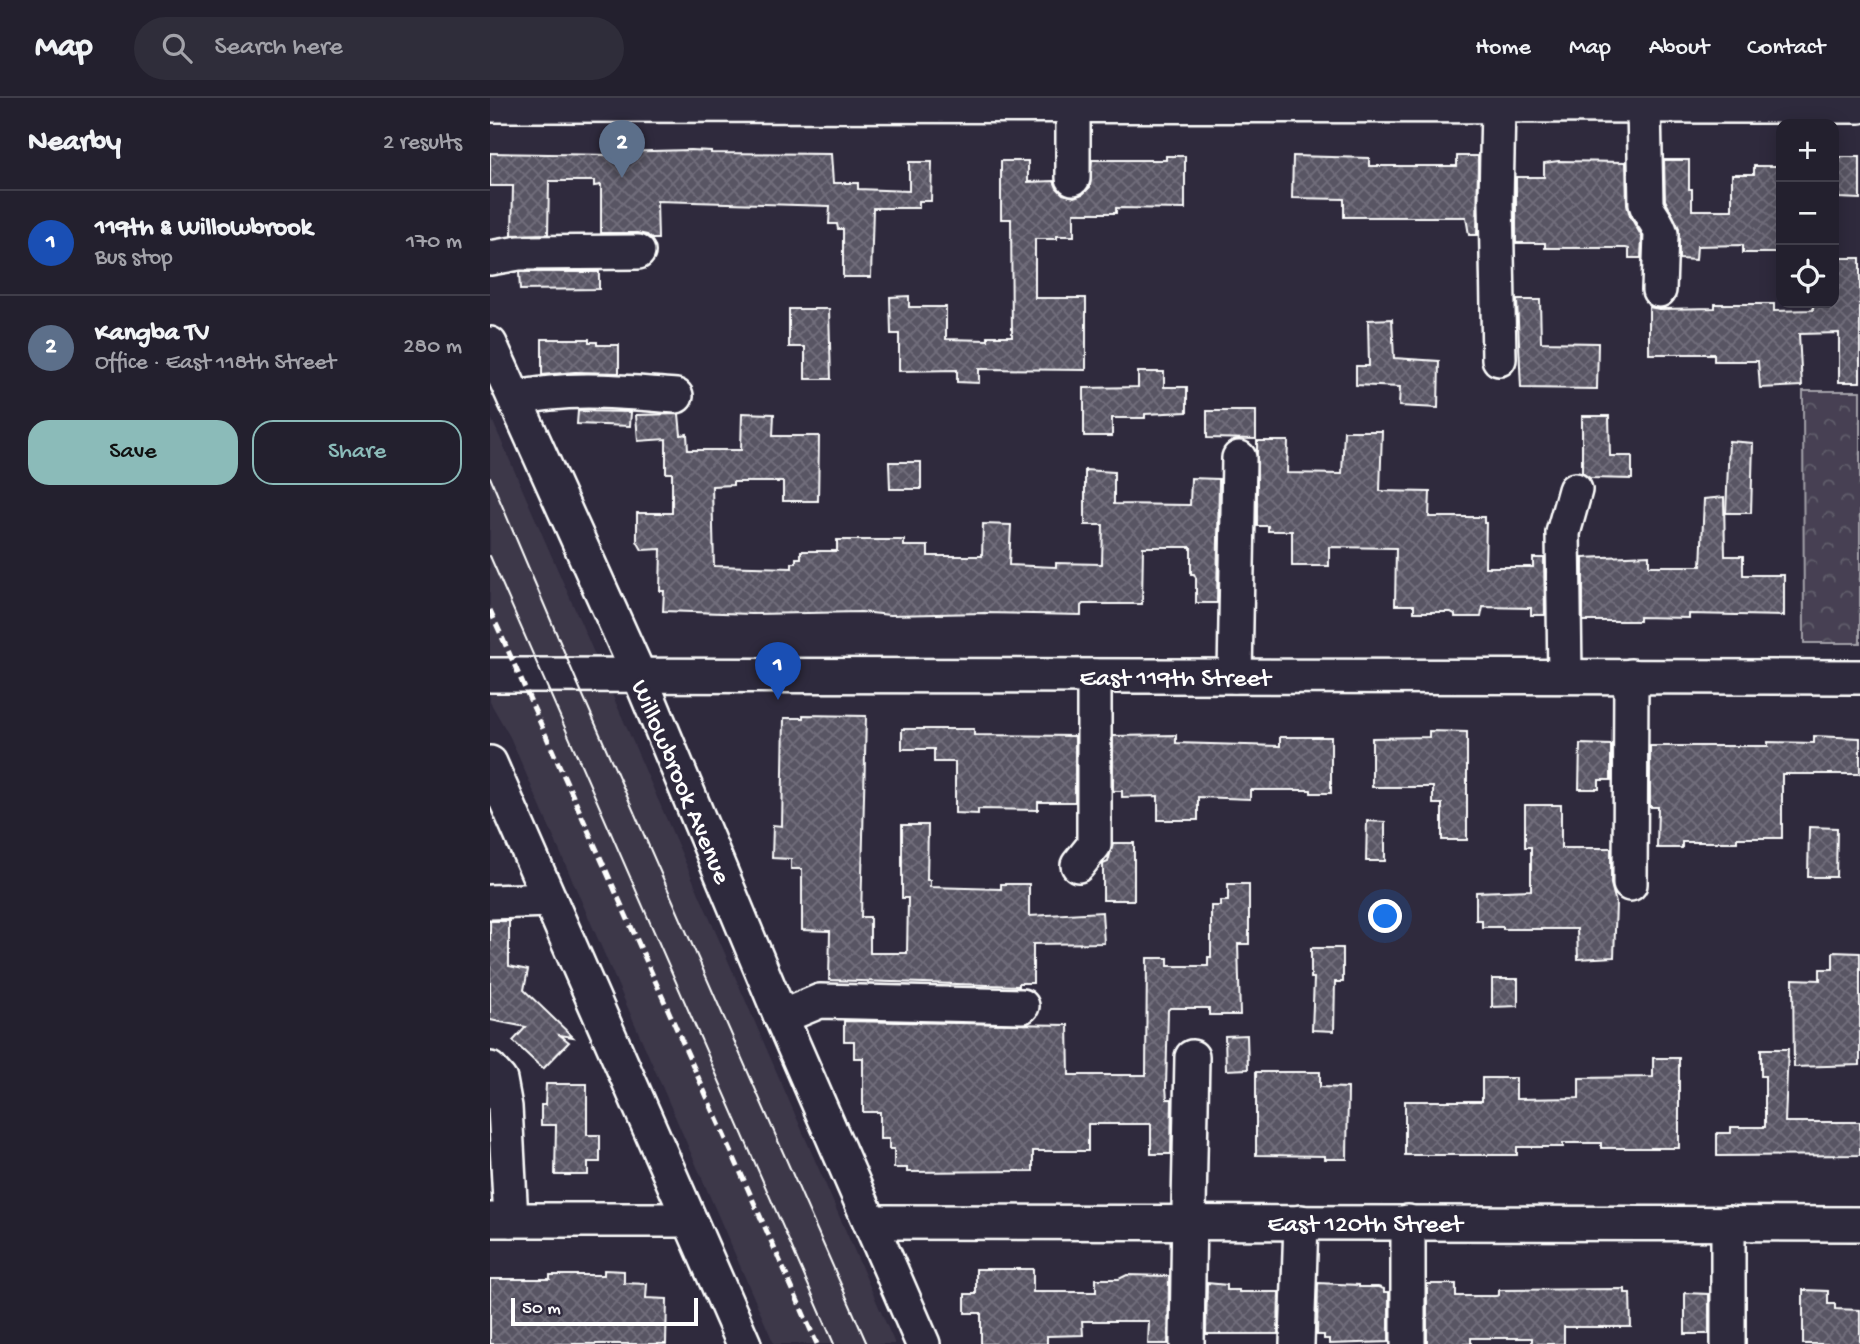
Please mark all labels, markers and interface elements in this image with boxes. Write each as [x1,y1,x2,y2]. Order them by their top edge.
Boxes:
search box [134,17,624,80]
text: Map [35,29,92,67]
icon: search [158,29,196,67]
text: Search here [214,33,343,64]
text: Home [1475,34,1531,63]
text: Map [1569,34,1611,63]
text: About [1649,34,1709,63]
text: Contact [1747,34,1825,63]
map controls [1776,119,1839,308]
button: + [1776,119,1839,182]
pin: 2 [599,120,645,178]
text: Nearby [28,126,121,161]
text: 2 results [383,130,462,157]
button: − [1776,182,1839,245]
text: 119th & Willowbrook [95,214,312,245]
text: 1 [46,229,56,256]
text: 170 m [406,229,462,256]
text: Bus stop [95,245,173,272]
button: locate [1776,245,1839,308]
text: Kangba TV [95,319,210,350]
text: 2 [45,334,57,361]
text: 280 m [403,334,462,361]
text: Office · East 118th Street [95,350,336,377]
button: Save [28,420,238,485]
button: Share [252,420,462,485]
pin: 1 [755,642,801,700]
street label: East 119th Street [1079,665,1273,696]
street label: Willowbrook Avenue [622,676,736,890]
your location [1368,899,1402,933]
street label: East 120th Street [1267,1211,1465,1242]
scale bar [511,1295,698,1327]
text: 50 m [522,1298,561,1321]

